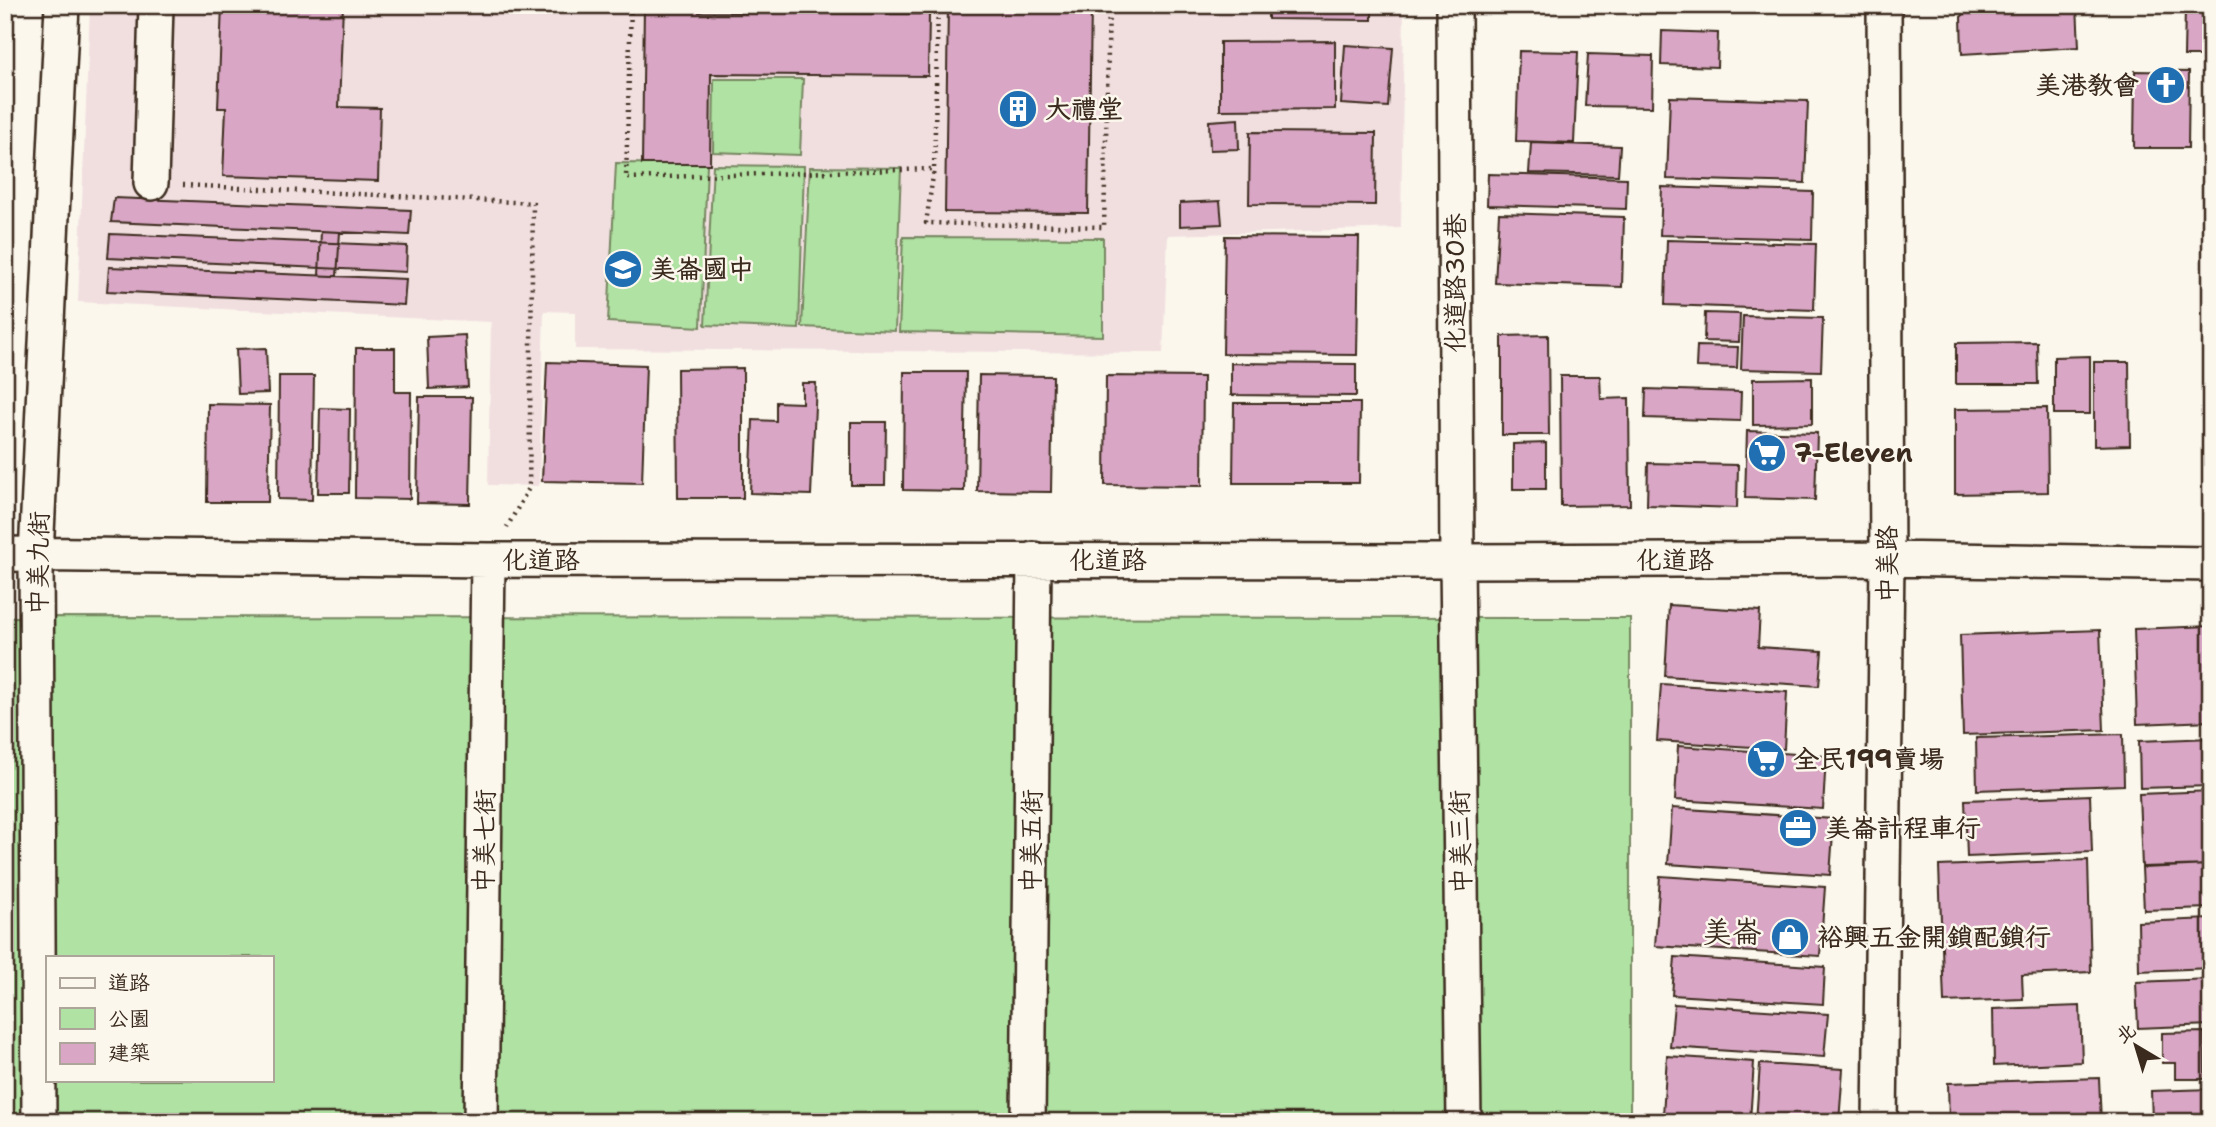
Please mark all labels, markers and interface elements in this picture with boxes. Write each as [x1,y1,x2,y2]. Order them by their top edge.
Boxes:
church icon: 美港教會 [2145,64,2187,106]
place label: 美港教會 [2035,67,2139,102]
building icon: 大禮堂 [997,88,1039,130]
place label: 大禮堂 [1045,91,1123,126]
street label: 化道路30巷 [1437,213,1472,353]
school or university icon: 美崙國中 [602,248,644,290]
place label: 美崙國中 [650,251,754,286]
supermarket icon: 7-Eleven [1746,432,1788,474]
place label: 7-Eleven [1794,435,1913,470]
street label: 中美九街 [19,511,56,615]
street label: 中美路 [1869,525,1904,603]
street label: 化道路 [502,542,580,577]
street label: 化道路 [1069,542,1147,577]
street label: 化道路 [1636,542,1714,577]
supermarket icon: 全民199賣場 [1745,738,1787,780]
place label: 全民199賣場 [1793,741,1945,776]
street label: 中美七街 [465,789,502,893]
street label: 中美五街 [1012,789,1049,893]
street label: 中美三街 [1441,790,1478,894]
office icon: 美崙計程車行 [1777,807,1819,849]
place label: 美崙計程車行 [1825,810,1981,845]
district label: 美崙 [1702,911,1762,952]
shop icon: 裕興五金開鎖配鎖行 [1769,916,1811,958]
place label: 裕興五金開鎖配鎖行 [1817,919,2051,954]
legend [46,956,273,1082]
text: 道路 [108,969,150,997]
text: 公園 [108,1005,150,1033]
north arrow [2100,1012,2170,1082]
text: 北 [2111,1017,2141,1049]
text: 建築 [108,1039,150,1067]

